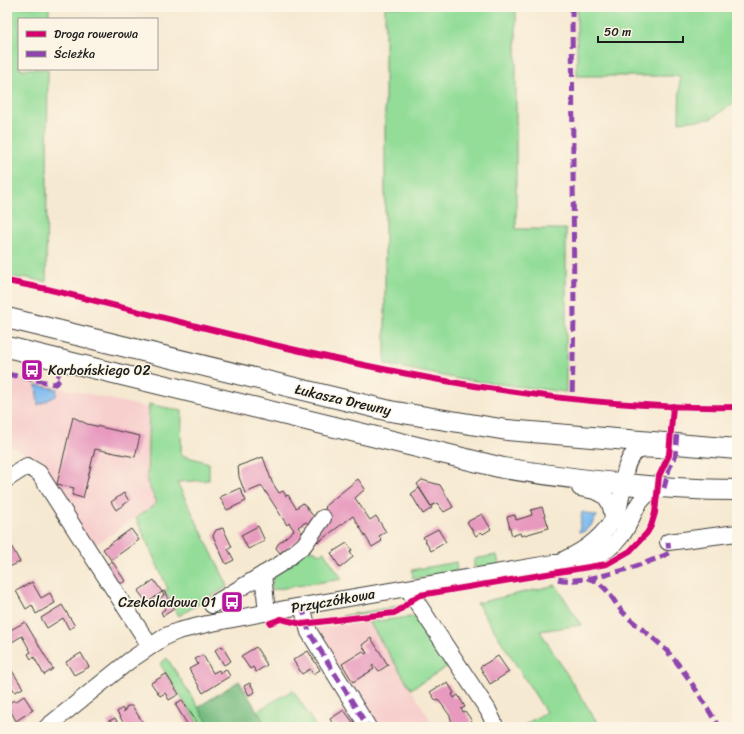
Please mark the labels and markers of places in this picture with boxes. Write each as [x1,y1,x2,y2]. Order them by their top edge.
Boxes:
bus stop icon: Korbońskiego 02 [19,357,45,383]
place label: Korbońskiego 02 [48,358,150,383]
bus stop icon: Czekoladowa 01 [219,589,245,615]
place label: Czekoladowa 01 [118,590,216,615]

